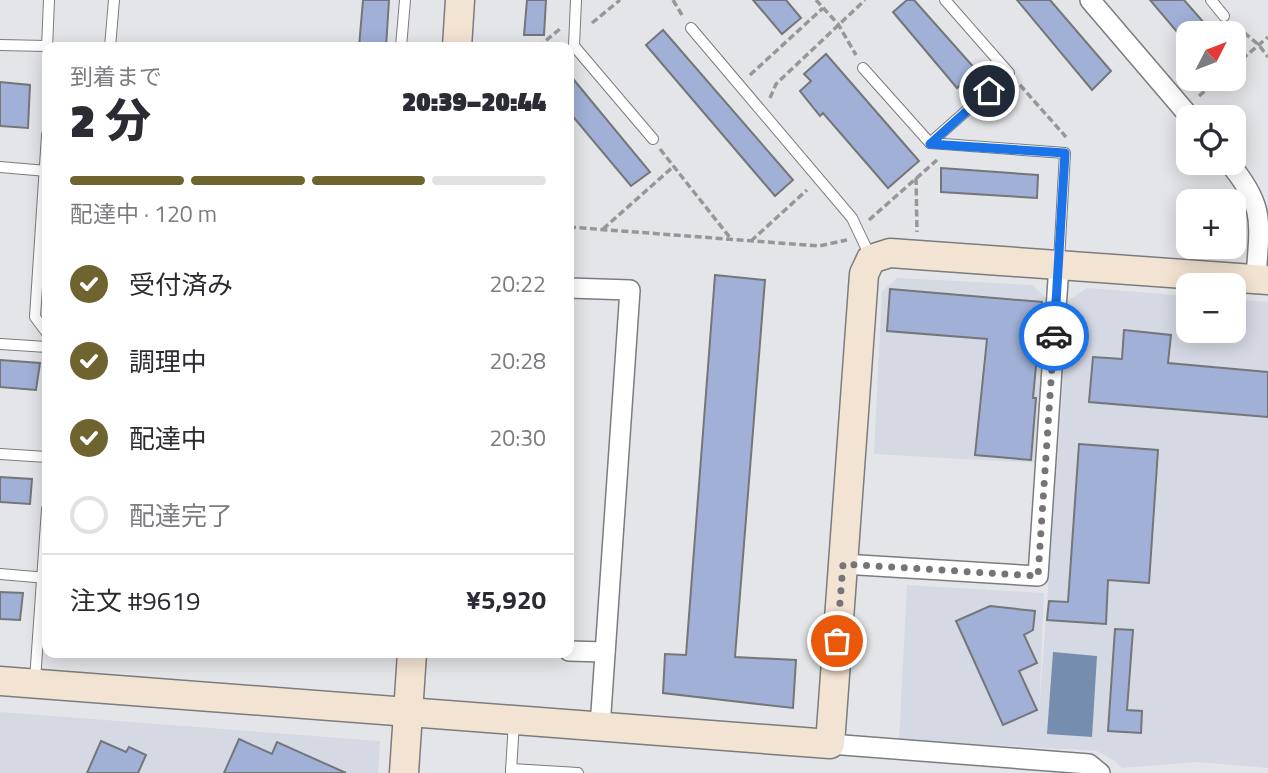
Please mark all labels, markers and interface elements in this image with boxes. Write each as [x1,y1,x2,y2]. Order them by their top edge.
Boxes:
north arrow [1176,21,1246,91]
map controls [1176,21,1246,343]
text: 到着まで [70,59,162,94]
pin [959,61,1019,121]
icon: home [970,72,1008,110]
text: 20:39–20:44 [402,82,546,121]
text: 2 分 [70,85,151,155]
button: locate [1176,105,1246,175]
button: + [1176,189,1246,259]
text: 配達中 · 120 m [70,196,217,231]
icon: check [70,265,108,303]
text: 受付済み [129,265,233,304]
text: 20:22 [489,266,546,301]
button: − [1176,273,1246,343]
courier [1019,301,1089,371]
icon: car [1035,317,1073,355]
icon: check [70,342,108,380]
text: 調理中 [129,342,207,381]
text: 20:28 [489,343,546,378]
icon: check [70,419,108,457]
text: 配達中 [129,419,207,458]
text: 20:30 [489,420,546,455]
text: 配達完了 [129,496,233,535]
text: ¥5,920 [466,580,546,619]
text: 注文 #9619 [70,581,201,620]
pin [807,611,867,671]
icon: bag [818,622,856,660]

